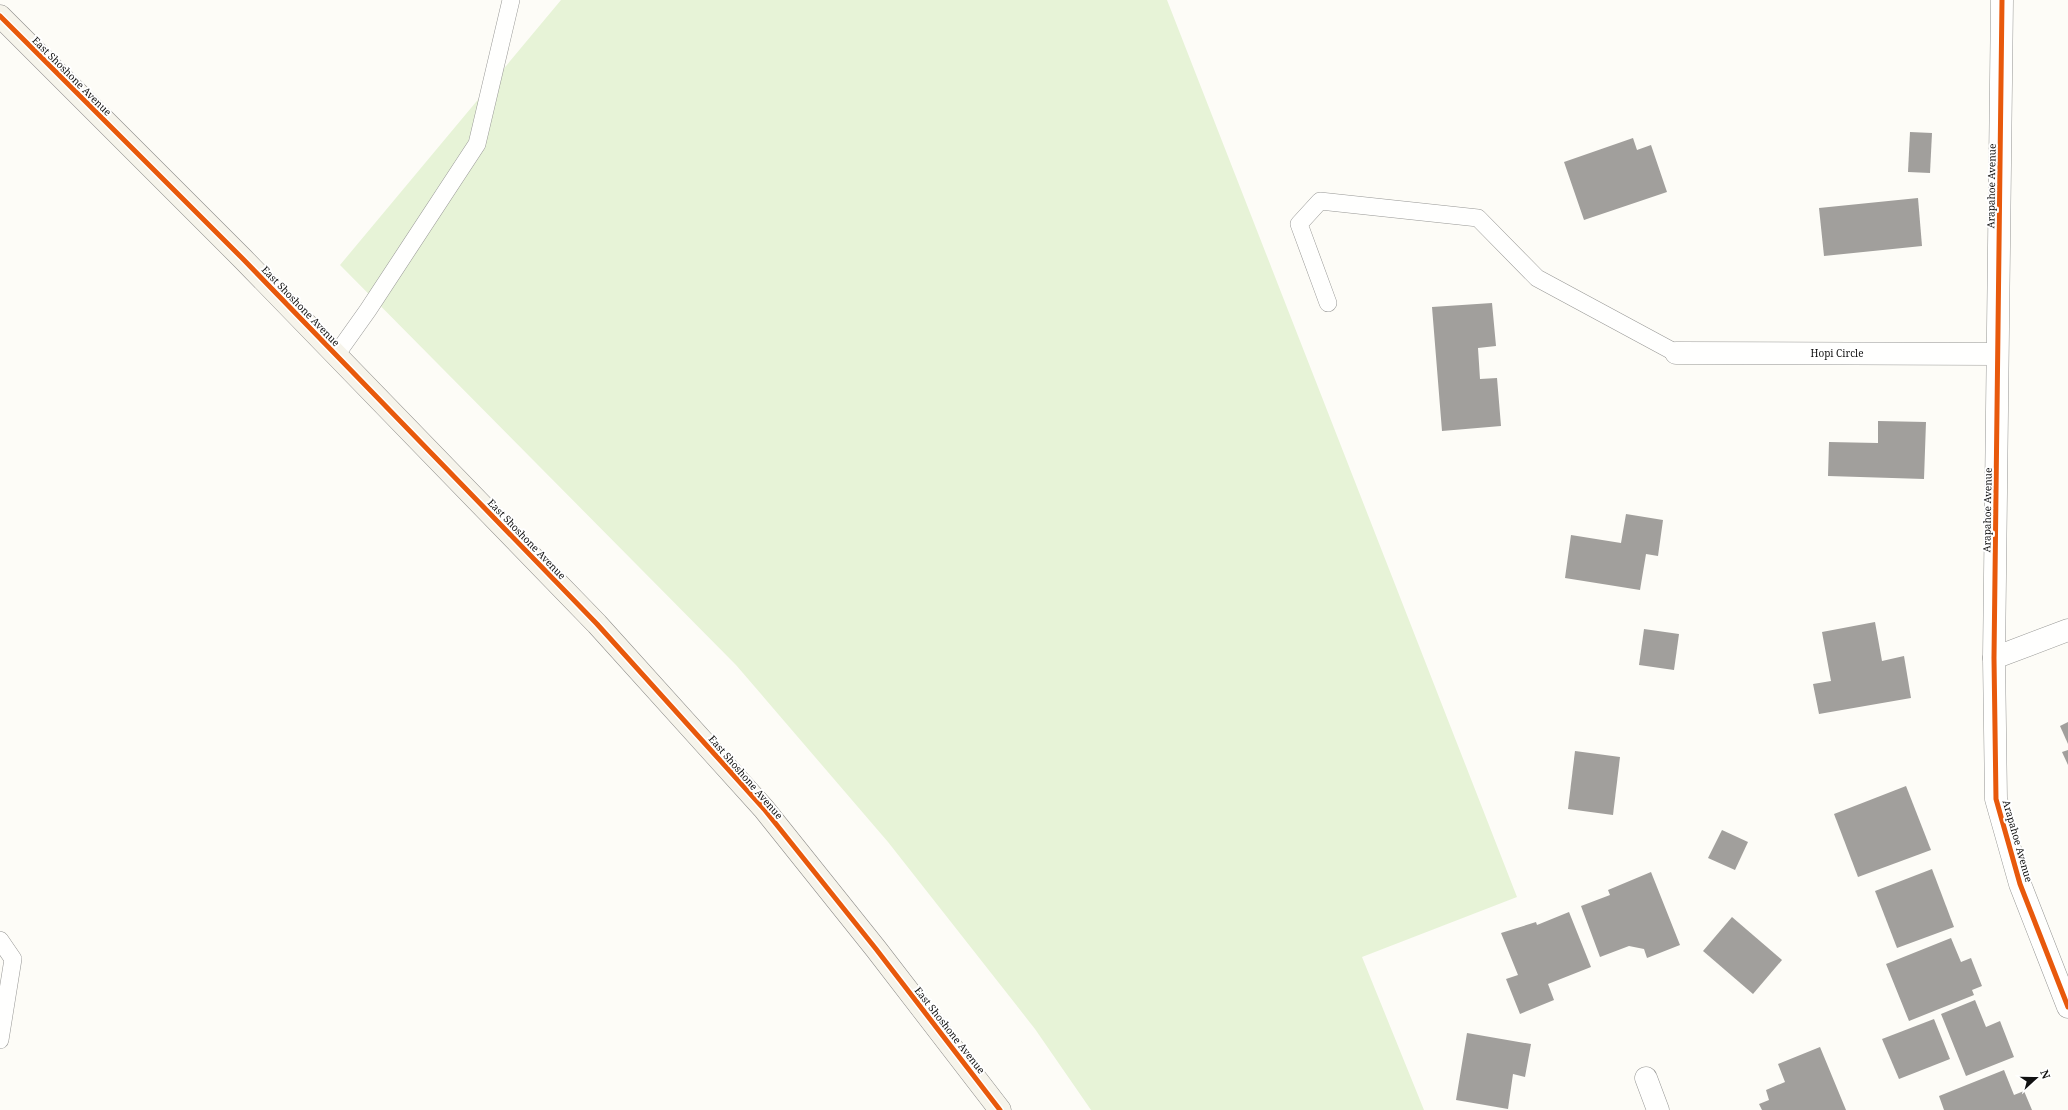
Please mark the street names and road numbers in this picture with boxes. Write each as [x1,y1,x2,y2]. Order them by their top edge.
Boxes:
street label: East Shoshone Avenue [29,33,115,119]
street label: Arapahoe Avenue [1983,143,1999,229]
street label: East Shoshone Avenue [259,263,343,349]
street label: Hopi Circle [1810,346,1864,360]
street label: Arapahoe Avenue [1979,467,1995,553]
street label: East Shoshone Avenue [485,496,569,582]
street label: East Shoshone Avenue [706,732,786,822]
street label: Arapahoe Avenue [2000,798,2036,884]
street label: East Shoshone Avenue [912,984,988,1076]

